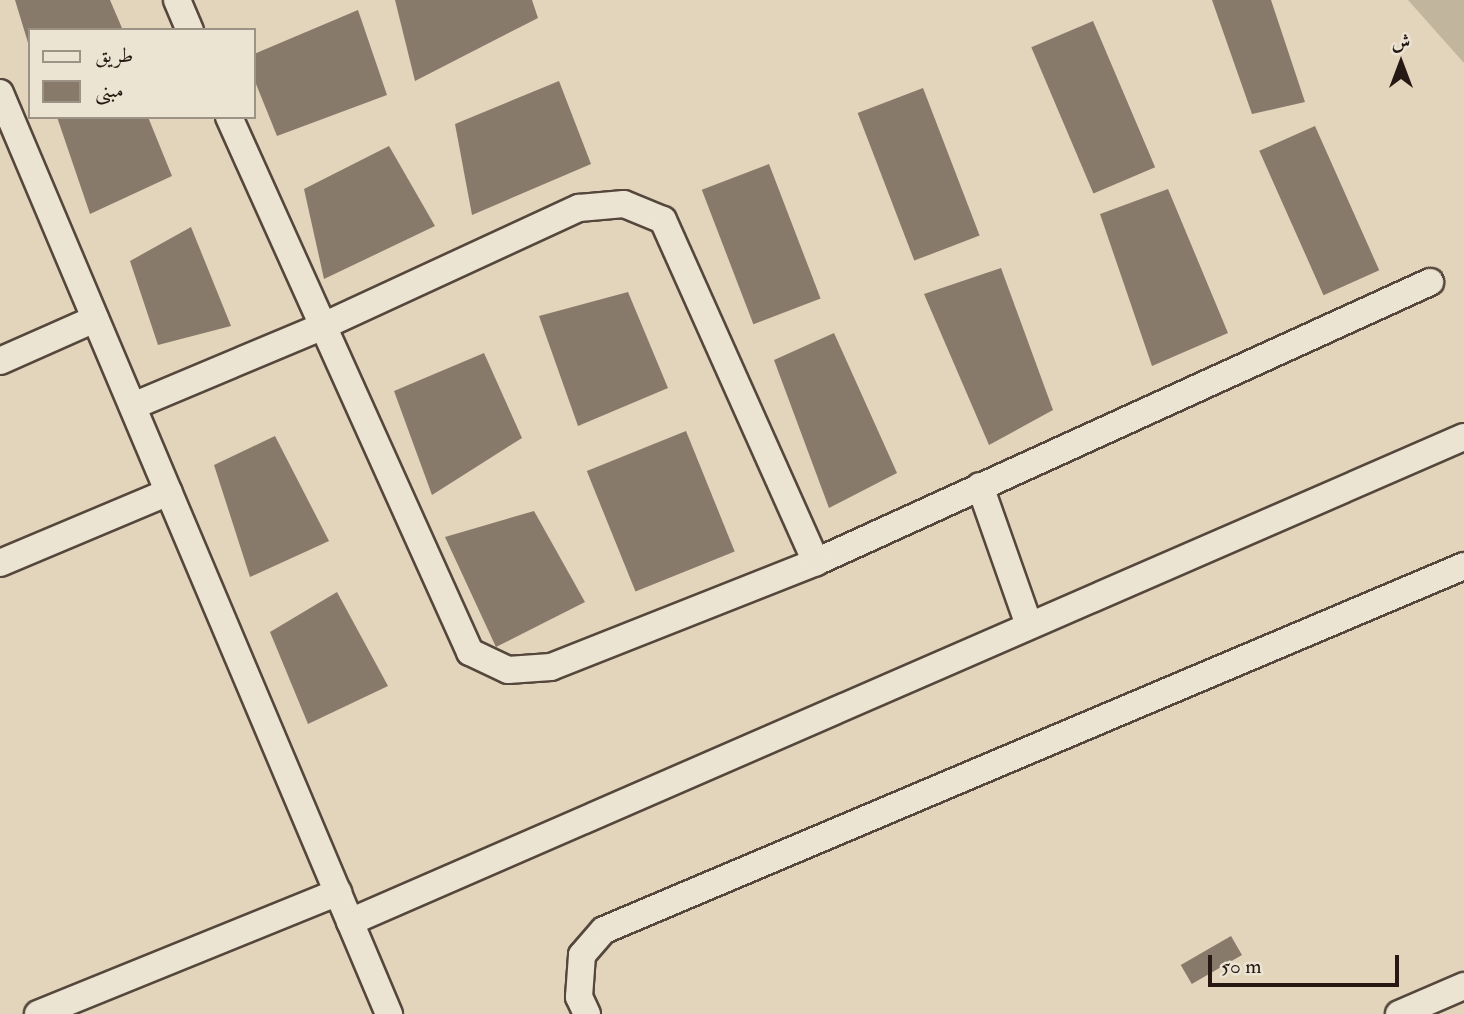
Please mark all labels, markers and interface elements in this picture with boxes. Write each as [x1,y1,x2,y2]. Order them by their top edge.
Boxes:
legend [28,28,256,119]
north arrow [1366,28,1436,98]
text: ش [1392,30,1410,54]
text: طريق [95,42,133,69]
text: مبنى [95,77,124,104]
scale bar [1212,940,1403,984]
text: 50 m [1221,953,1262,980]

